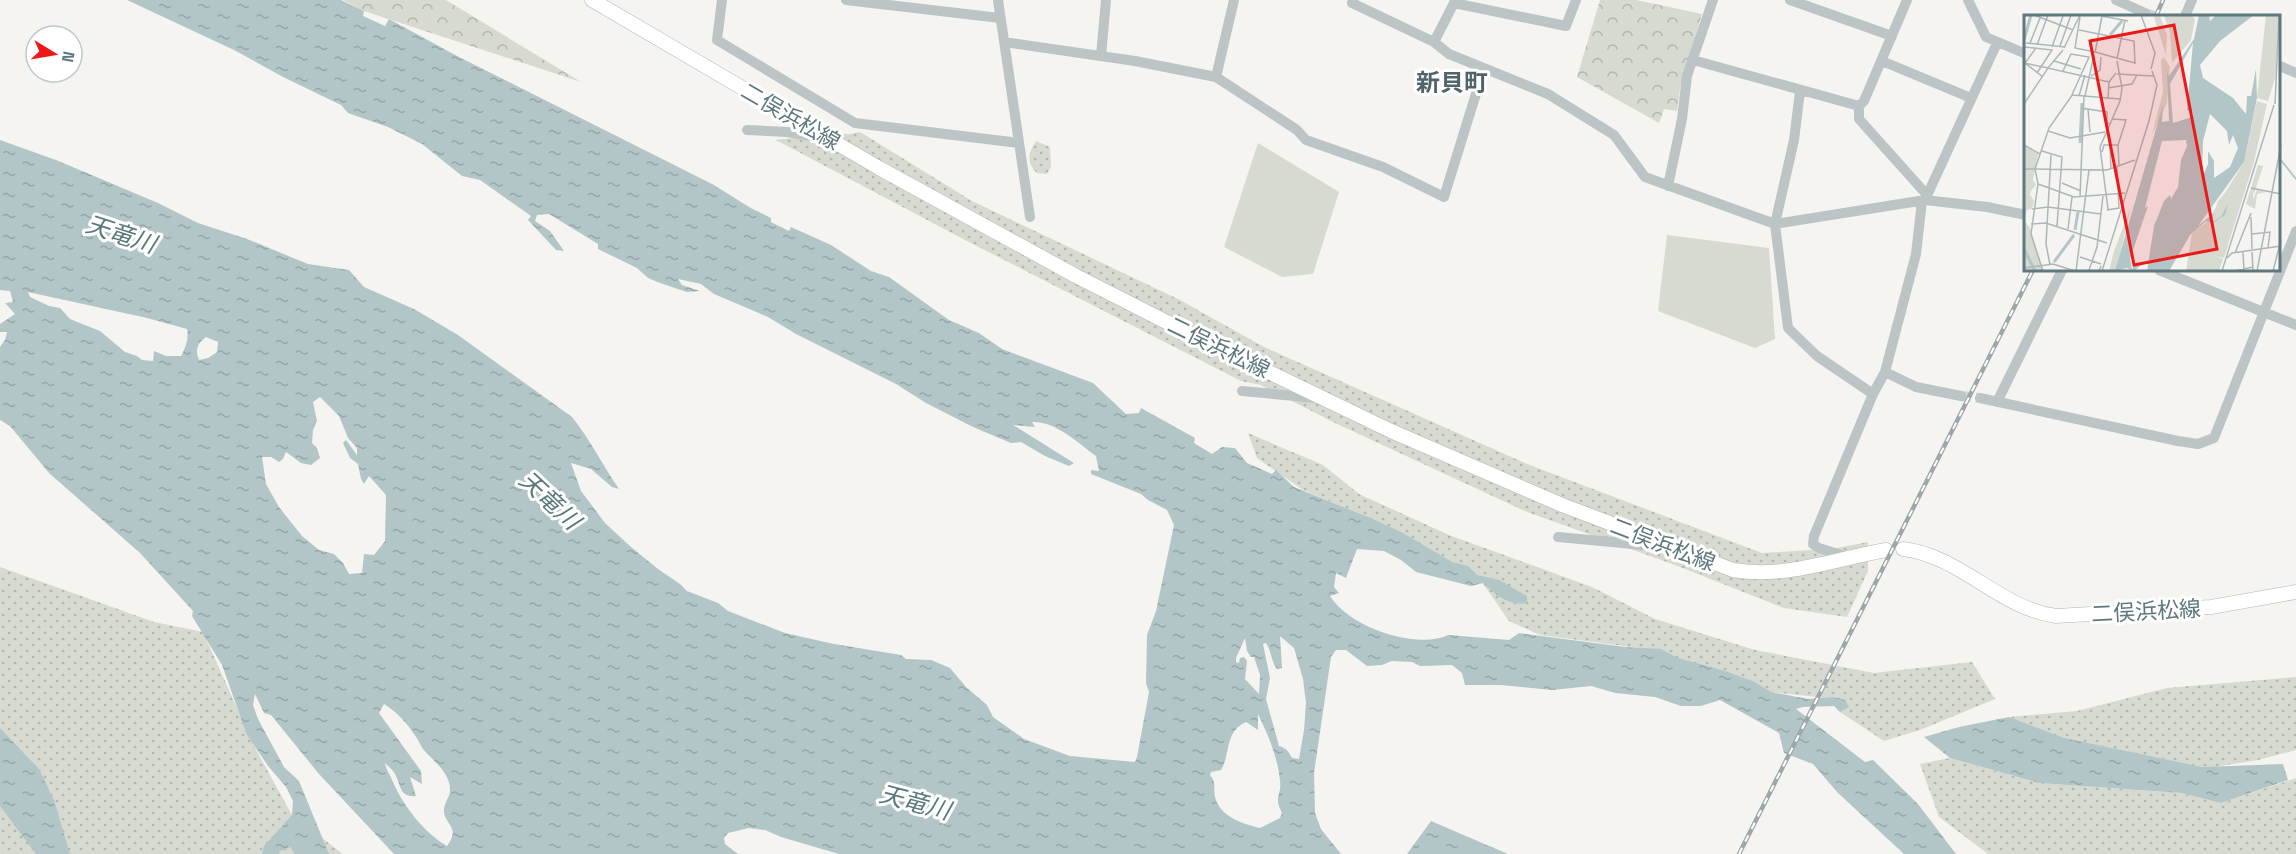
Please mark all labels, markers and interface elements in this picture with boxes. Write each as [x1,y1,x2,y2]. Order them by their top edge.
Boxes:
inset map [2024,15,2281,272]
north arrow [24,24,84,84]
text: N [57,49,80,64]
district label: 新貝町 [1416,67,1488,98]
street label: 二俣浜松線 [736,76,846,156]
water label: 天竜川 [82,208,163,261]
street label: 二俣浜松線 [1163,310,1275,384]
water label: 天竜川 [513,464,589,538]
street label: 二俣浜松線 [1607,511,1719,577]
street label: 二俣浜松線 [2090,594,2202,628]
water label: 天竜川 [876,778,957,827]

